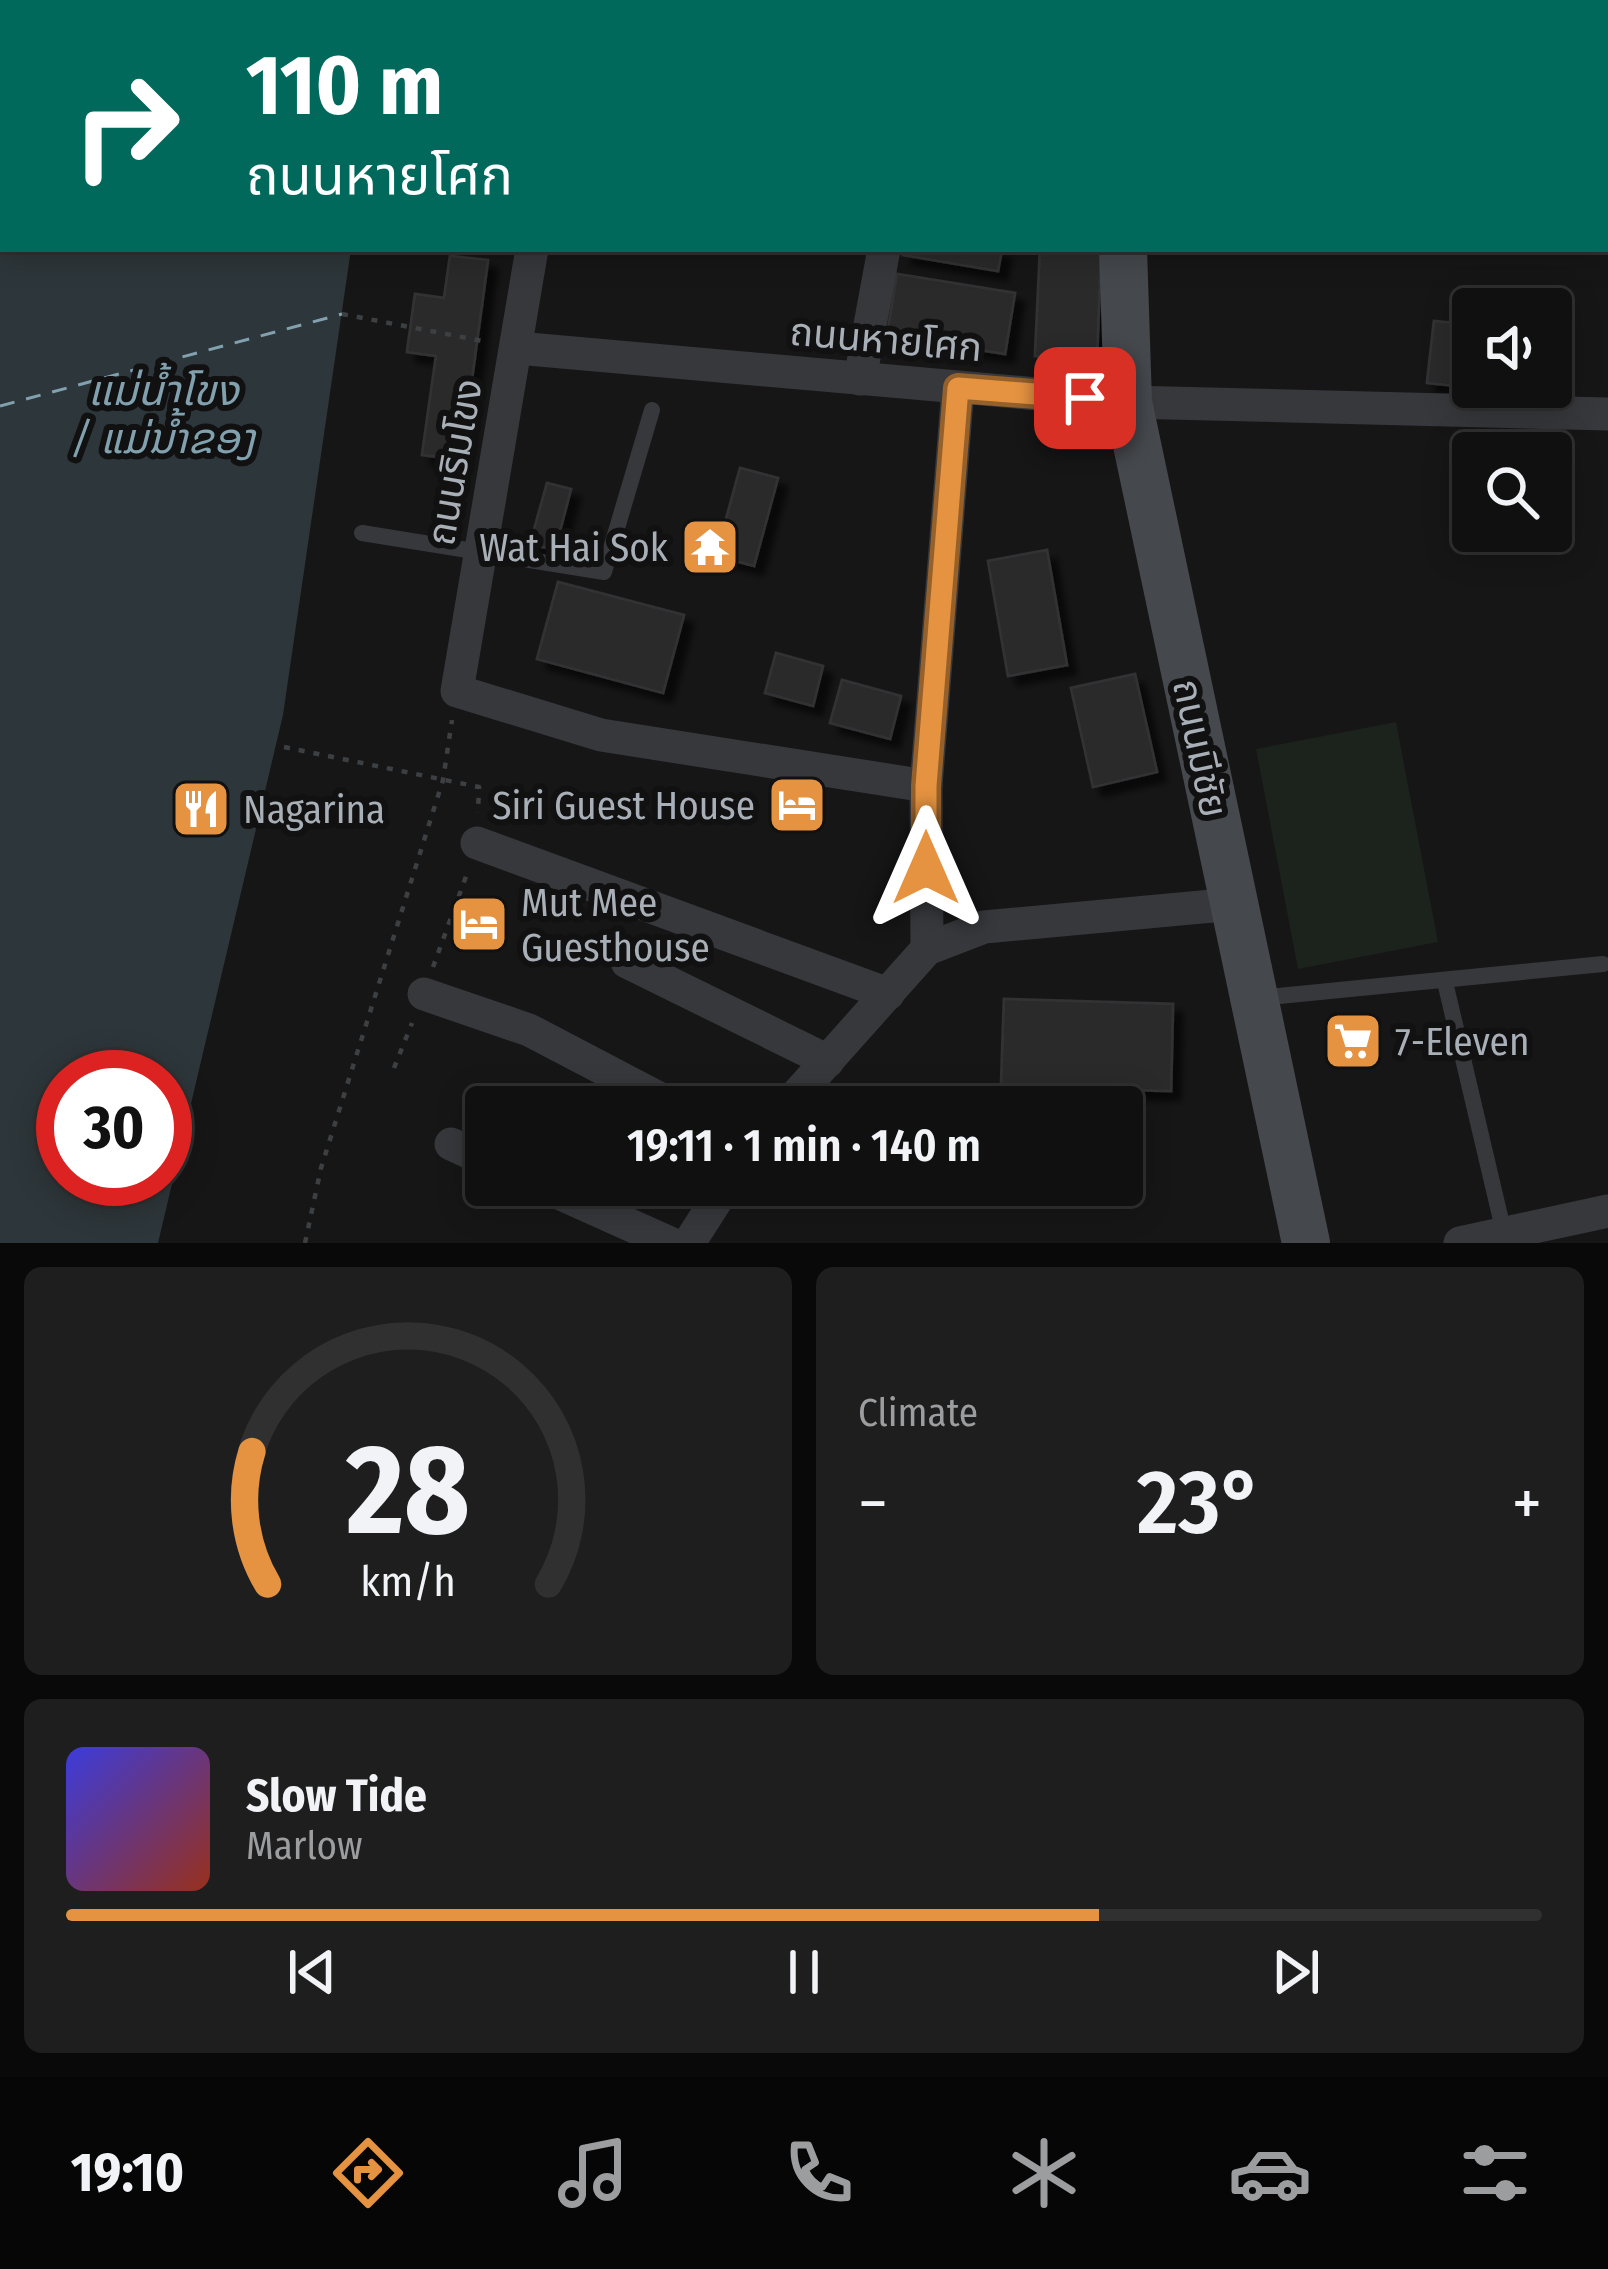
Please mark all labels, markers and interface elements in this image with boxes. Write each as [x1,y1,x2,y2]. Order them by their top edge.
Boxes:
text: 110 m [246,35,443,136]
icon: right [48,48,204,204]
text: ถนนหายโศก [246,144,513,208]
map controls [1452,288,1572,552]
button: sound [1452,288,1572,408]
street label: ถนนหายโศก [788,309,984,371]
pin [1034,347,1136,449]
water label: แม่น้ำโขง / ແມ່ນ້ຳຂອງ [71,362,257,464]
icon: arrive [1052,365,1118,431]
street label: ถนนริมโขง [418,375,492,549]
button: search [1452,432,1572,552]
temple icon: Wat Hai Sok [679,516,741,578]
place label: Wat Hai Sok [479,525,669,571]
street label: ถนนมีชัย [1163,675,1237,821]
hotel icon: Siri Guest House [766,774,828,836]
restaurant icon: Nagarina [170,778,232,840]
place label: Siri Guest House [492,783,755,829]
place label: Nagarina [243,787,385,833]
position arrow [863,805,989,931]
place label: Mut Mee Guesthouse [521,880,710,971]
hotel icon: Mut Mee Guesthouse [448,893,510,955]
supermarket icon: 7-Eleven [1322,1010,1384,1072]
place label: 7-Eleven [1395,1019,1529,1065]
speed limit sign: 30 [36,1050,192,1206]
text: 19:11 · 1 min · 140 m [627,1119,981,1173]
text: Climate [858,1390,978,1436]
text: 28 [345,1416,470,1566]
text: 23° [1137,1449,1263,1557]
text: − [858,1464,888,1543]
text: + [1512,1464,1542,1543]
text: km/h [360,1556,456,1607]
text: Slow Tide [246,1769,427,1823]
text: Marlow [246,1823,363,1869]
icon: previous [279,1939,345,2005]
icon: pause [771,1939,837,2005]
icon: next [1263,1939,1329,2005]
icon: directions [326,2131,410,2215]
icon: music [551,2131,635,2215]
icon: phone [777,2131,861,2215]
icon: climate [1002,2131,1086,2215]
icon: car [1228,2131,1312,2215]
icon: filters [1453,2131,1537,2215]
text: 19:10 [71,2141,184,2205]

